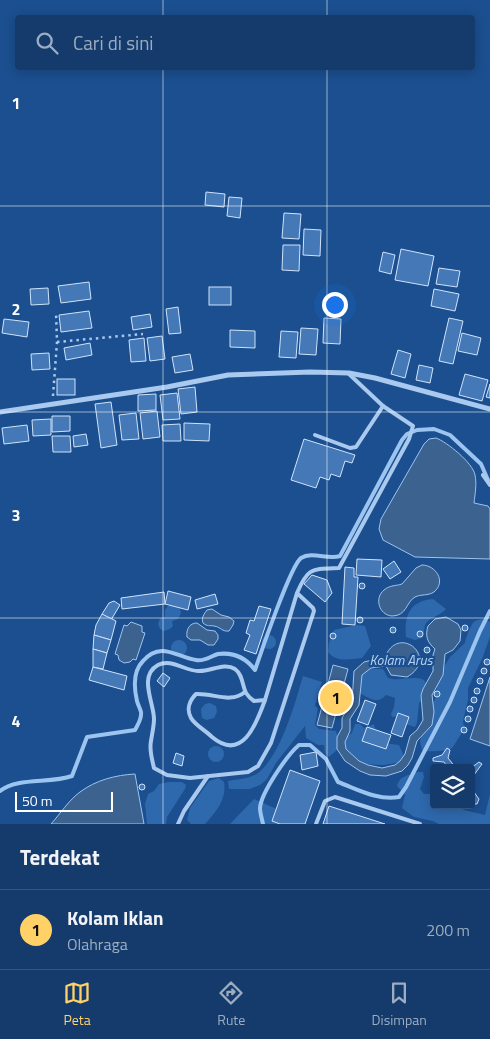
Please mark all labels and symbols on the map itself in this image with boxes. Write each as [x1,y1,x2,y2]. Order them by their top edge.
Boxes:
text: 1 [12,91,20,115]
your location [322,292,348,318]
text: 2 [12,297,20,321]
text: 3 [12,503,20,527]
water label: Kolam Arus [370,649,433,670]
pin: 1 [320,679,352,717]
text: 4 [12,709,21,733]
scale bar [15,789,112,812]

